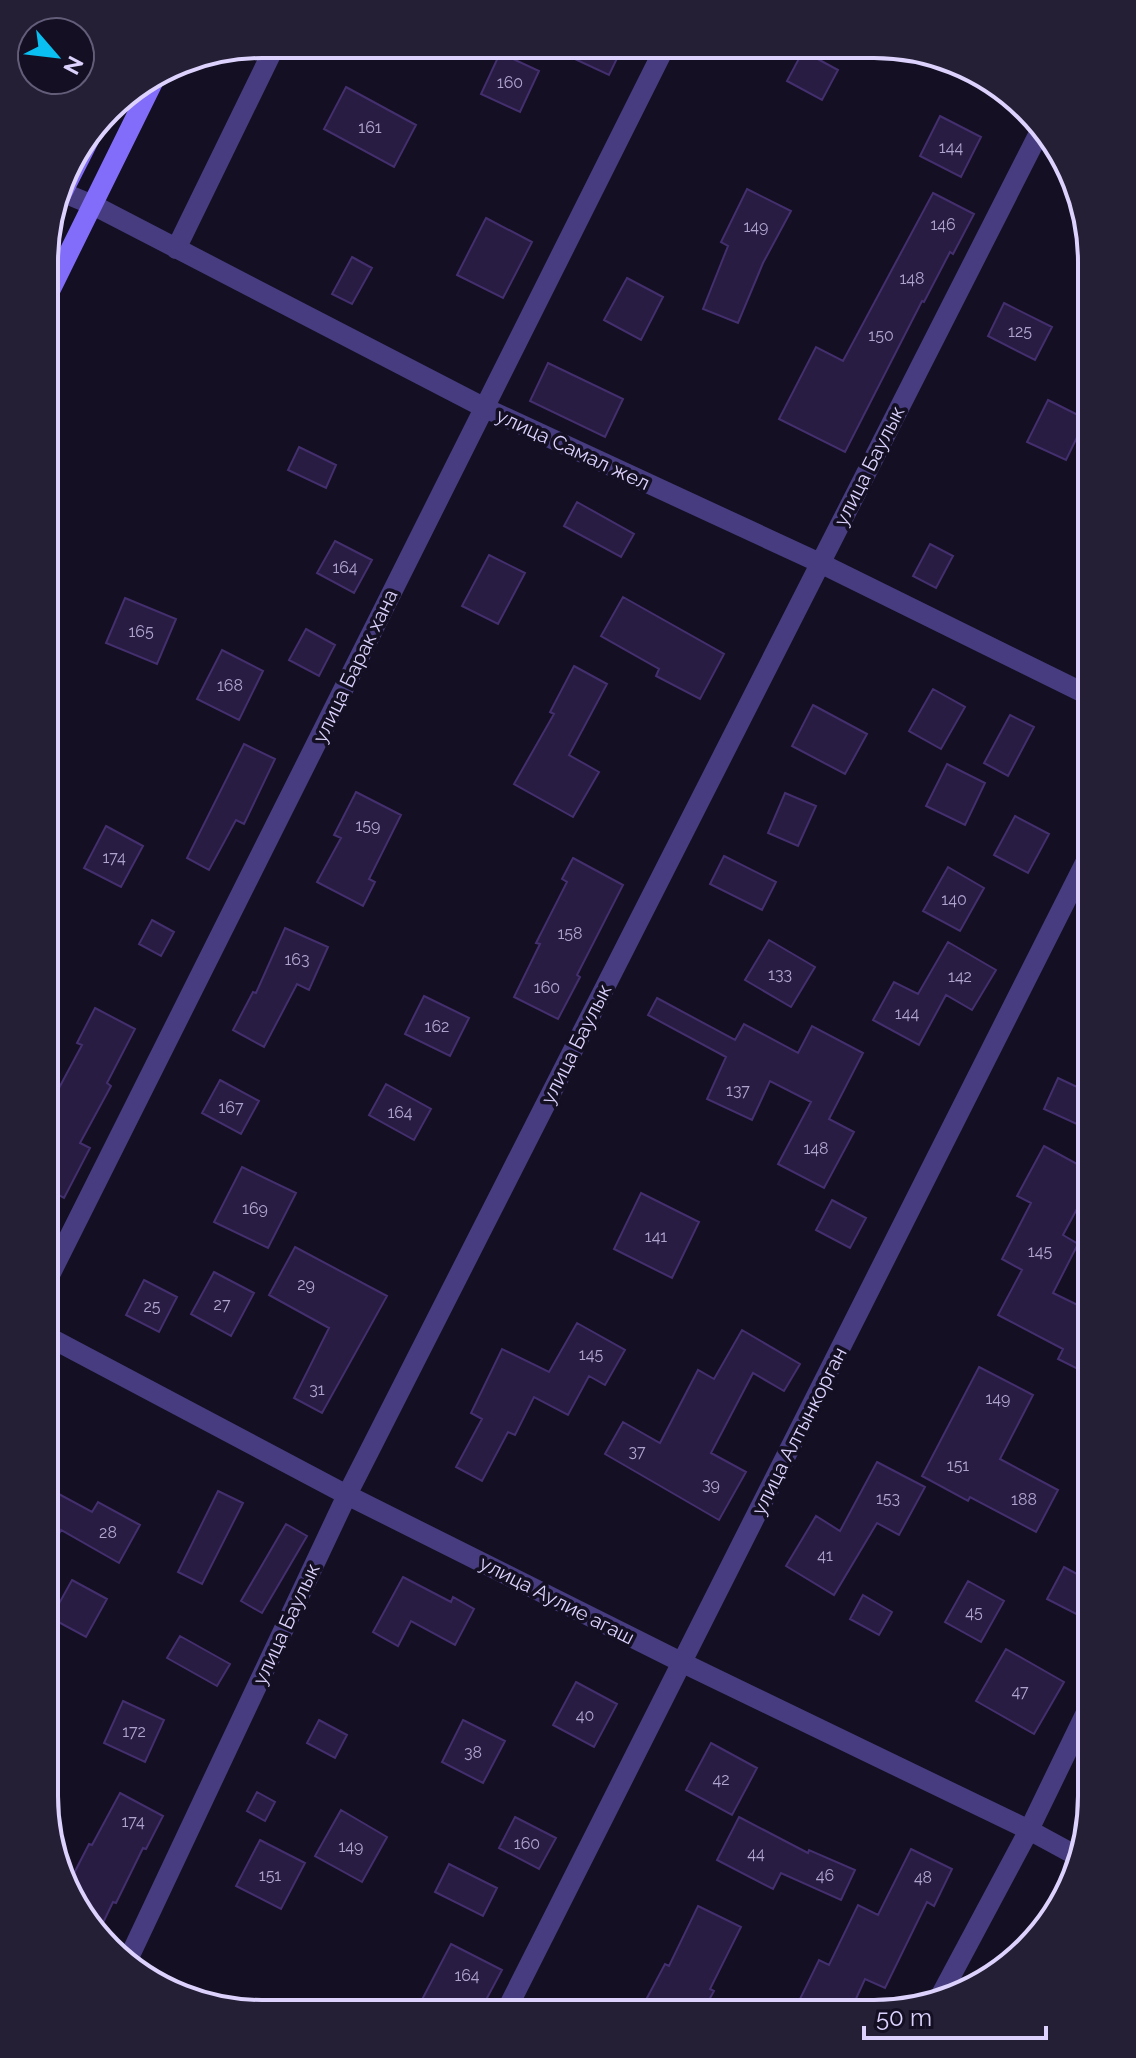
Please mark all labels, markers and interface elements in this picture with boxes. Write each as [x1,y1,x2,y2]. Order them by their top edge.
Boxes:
north arrow [16,16,96,96]
text: N [58,52,89,79]
house number: 160 [497,73,523,92]
house number: 161 [358,118,382,137]
house number: 144 [939,138,963,157]
house number: 146 [930,215,956,234]
house number: 149 [744,217,768,236]
house number: 148 [899,269,925,288]
house number: 125 [1008,322,1032,341]
house number: 150 [868,326,894,345]
street label: улица Баулык [828,402,910,530]
street label: улица Самал жел [492,403,654,495]
house number: 164 [332,558,358,577]
street label: улица Барак хана [307,585,403,747]
house number: 165 [128,622,154,641]
house number: 168 [217,676,243,695]
house number: 159 [356,816,380,835]
house number: 174 [102,848,126,867]
house number: 140 [941,890,967,909]
house number: 158 [557,924,583,943]
house number: 163 [284,950,310,969]
house number: 133 [768,965,792,984]
house number: 142 [948,967,972,986]
house number: 160 [534,978,560,997]
street label: улица Баулык [535,980,617,1108]
house number: 144 [895,1004,919,1023]
house number: 162 [425,1017,449,1036]
house number: 137 [726,1081,750,1100]
house number: 167 [218,1098,244,1117]
house number: 164 [387,1103,413,1122]
house number: 148 [803,1139,829,1158]
house number: 169 [242,1199,268,1218]
house number: 141 [645,1227,667,1246]
house number: 145 [1028,1242,1052,1261]
house number: 29 [297,1275,315,1294]
house number: 27 [214,1295,231,1314]
house number: 25 [143,1297,161,1316]
street label: улица Алтынкорган [746,1343,852,1519]
house number: 145 [579,1345,603,1364]
house number: 31 [309,1380,325,1399]
house number: 149 [986,1389,1010,1408]
house number: 37 [628,1442,646,1461]
house number: 151 [947,1456,969,1475]
house number: 39 [702,1475,720,1494]
house number: 153 [876,1489,900,1508]
house number: 188 [1011,1490,1037,1509]
house number: 28 [99,1523,117,1542]
house number: 41 [817,1546,833,1565]
street label: улица Аулие агаш [476,1551,638,1649]
street label: улица Баулык [247,1559,325,1689]
house number: 45 [965,1603,983,1622]
house number: 47 [1011,1682,1029,1701]
house number: 40 [576,1706,594,1725]
house number: 172 [122,1722,146,1741]
house number: 38 [464,1743,482,1762]
house number: 42 [712,1770,730,1789]
house number: 174 [121,1812,145,1831]
house number: 160 [514,1834,540,1853]
house number: 149 [339,1837,363,1856]
house number: 44 [747,1844,765,1863]
house number: 151 [259,1866,281,1885]
house number: 46 [816,1866,834,1885]
house number: 48 [914,1868,932,1887]
house number: 164 [454,1966,480,1985]
scale bar [864,1990,1046,2040]
text: 50 m [876,2003,932,2032]

